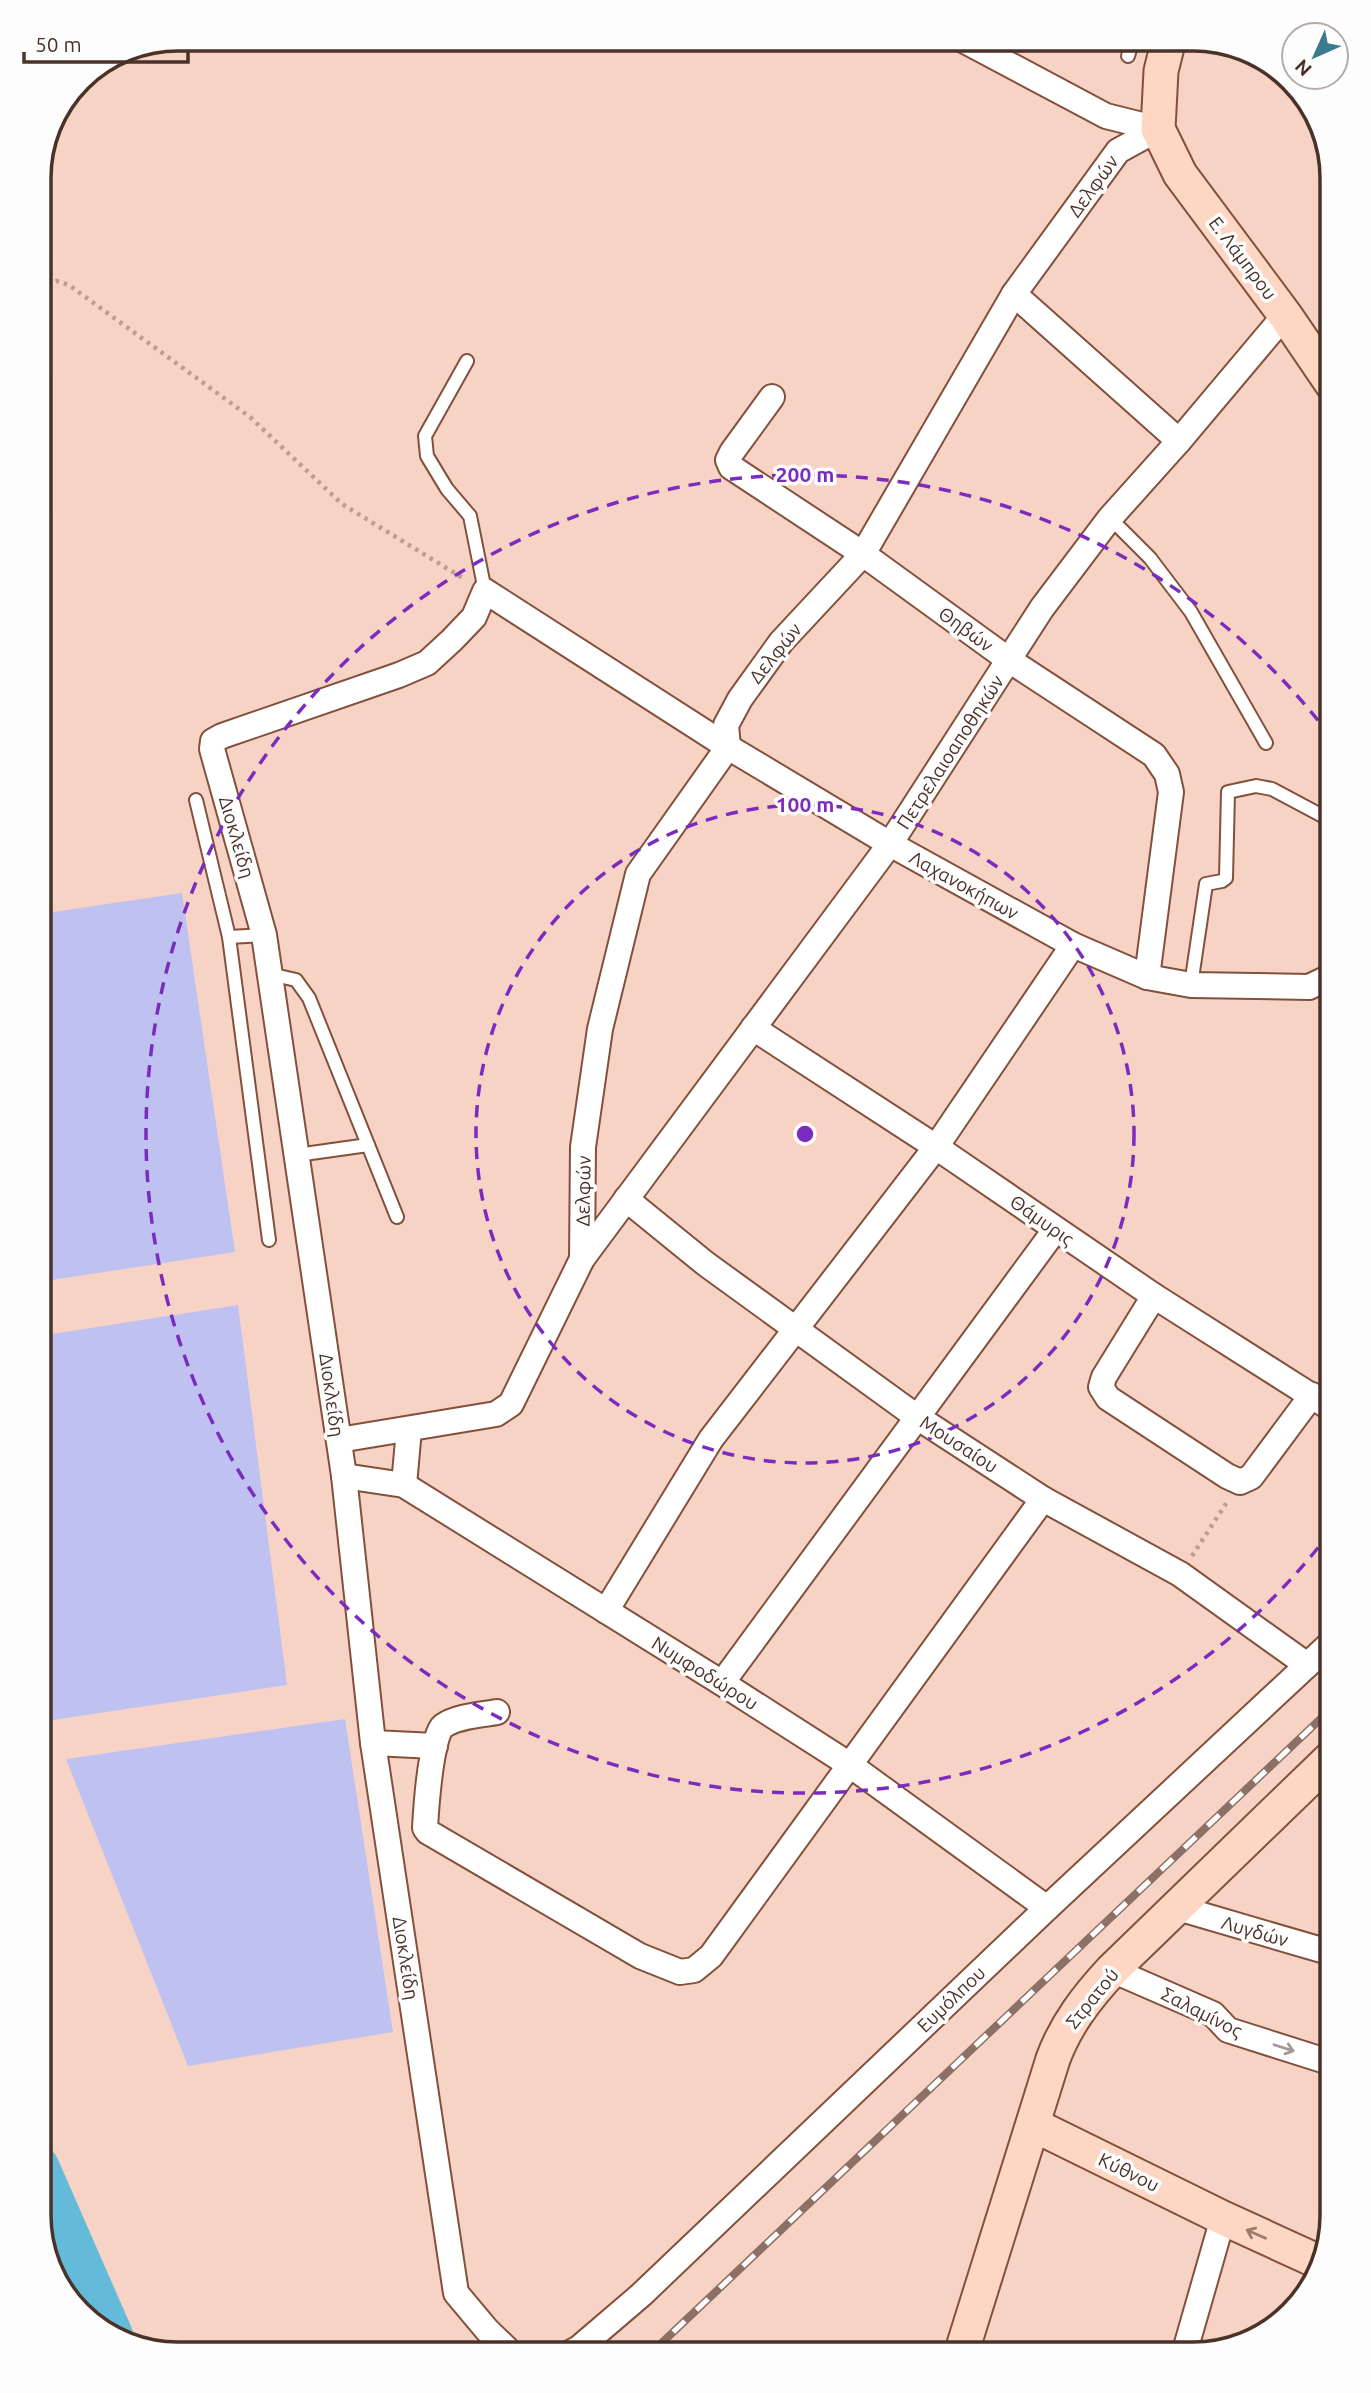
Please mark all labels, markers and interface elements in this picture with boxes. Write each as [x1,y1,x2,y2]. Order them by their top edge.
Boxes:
scale bar [24,21,189,65]
north arrow [1280,21,1350,91]
text: 50 m [35,32,82,56]
text: N [1290,55,1316,81]
street label: Δελφών [1063,151,1123,221]
street label: Ε. Λάμπρου [1205,212,1281,304]
text: 200 m [776,462,834,486]
street label: Θηβών [934,602,998,656]
street label: Δελφών [744,619,806,687]
street label: Πετρελαιοαποθηκών [892,671,1008,833]
text: 100 m [776,792,834,816]
street label: Διοκλείδη [215,793,259,881]
street label: Λαχανοκήπων [906,846,1022,924]
centre of rings [793,1122,817,1146]
street label: Δελφών [571,1155,595,1227]
street label: Θάμυρις [1006,1190,1078,1250]
street label: Διοκλείδη [315,1352,349,1438]
street label: Μουσαίου [916,1411,1002,1477]
street label: Νυμφοδώρου [648,1632,762,1714]
street label: Λυγδών [1219,1911,1291,1951]
street label: Διοκλείδη [389,1915,423,2001]
street label: Ευμόλπου [913,1961,989,2037]
street label: Στρατού [1061,1963,1123,2033]
street label: Σαλαμίνος [1158,1982,1246,2042]
one-way arrow [1273,2042,1295,2055]
street label: Κύθνου [1095,2148,1163,2196]
one-way arrow [1246,2226,1267,2239]

